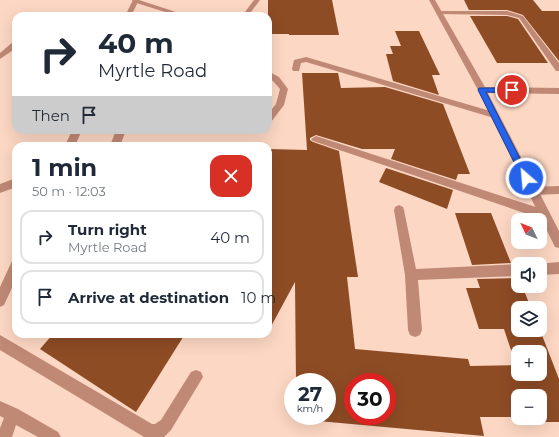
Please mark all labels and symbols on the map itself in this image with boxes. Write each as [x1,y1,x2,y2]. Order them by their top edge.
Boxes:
pin [495,73,529,107]
position arrow [505,157,547,199]
north arrow [511,213,547,249]
speed limit sign: 30 [344,373,396,425]

